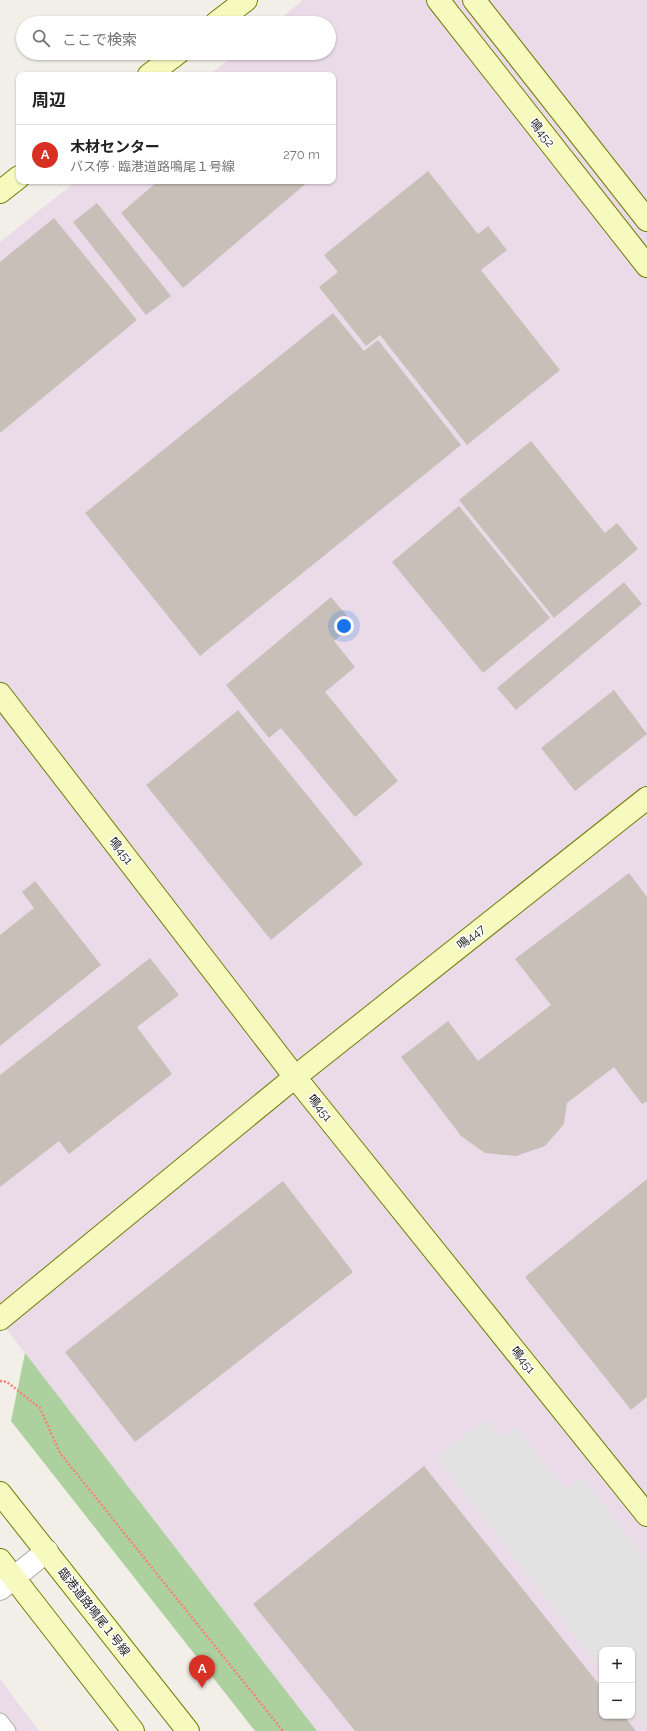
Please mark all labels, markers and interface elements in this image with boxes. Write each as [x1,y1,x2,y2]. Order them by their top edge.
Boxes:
search box [16,16,336,60]
icon: search [30,27,52,49]
text: ここで検索 [62,31,137,49]
text: 周辺 [32,90,66,110]
street label: 鳴452 [527,116,557,150]
text: 木材センター [70,138,160,156]
text: A [41,147,49,162]
text: 270 m [283,147,320,162]
text: バス停 · 臨港道路鳴尾１号線 [70,159,235,174]
your location [334,616,354,636]
street label: 鳴451 [106,835,136,867]
street label: 鳴447 [454,921,488,952]
street label: 鳴451 [305,1092,335,1124]
street label: 鳴451 [508,1344,538,1376]
street label: 臨港道路鳴尾１号線 [55,1565,133,1659]
map controls [599,1647,635,1719]
button: + [599,1647,635,1683]
pin: A [189,1655,215,1688]
button: − [599,1683,635,1719]

